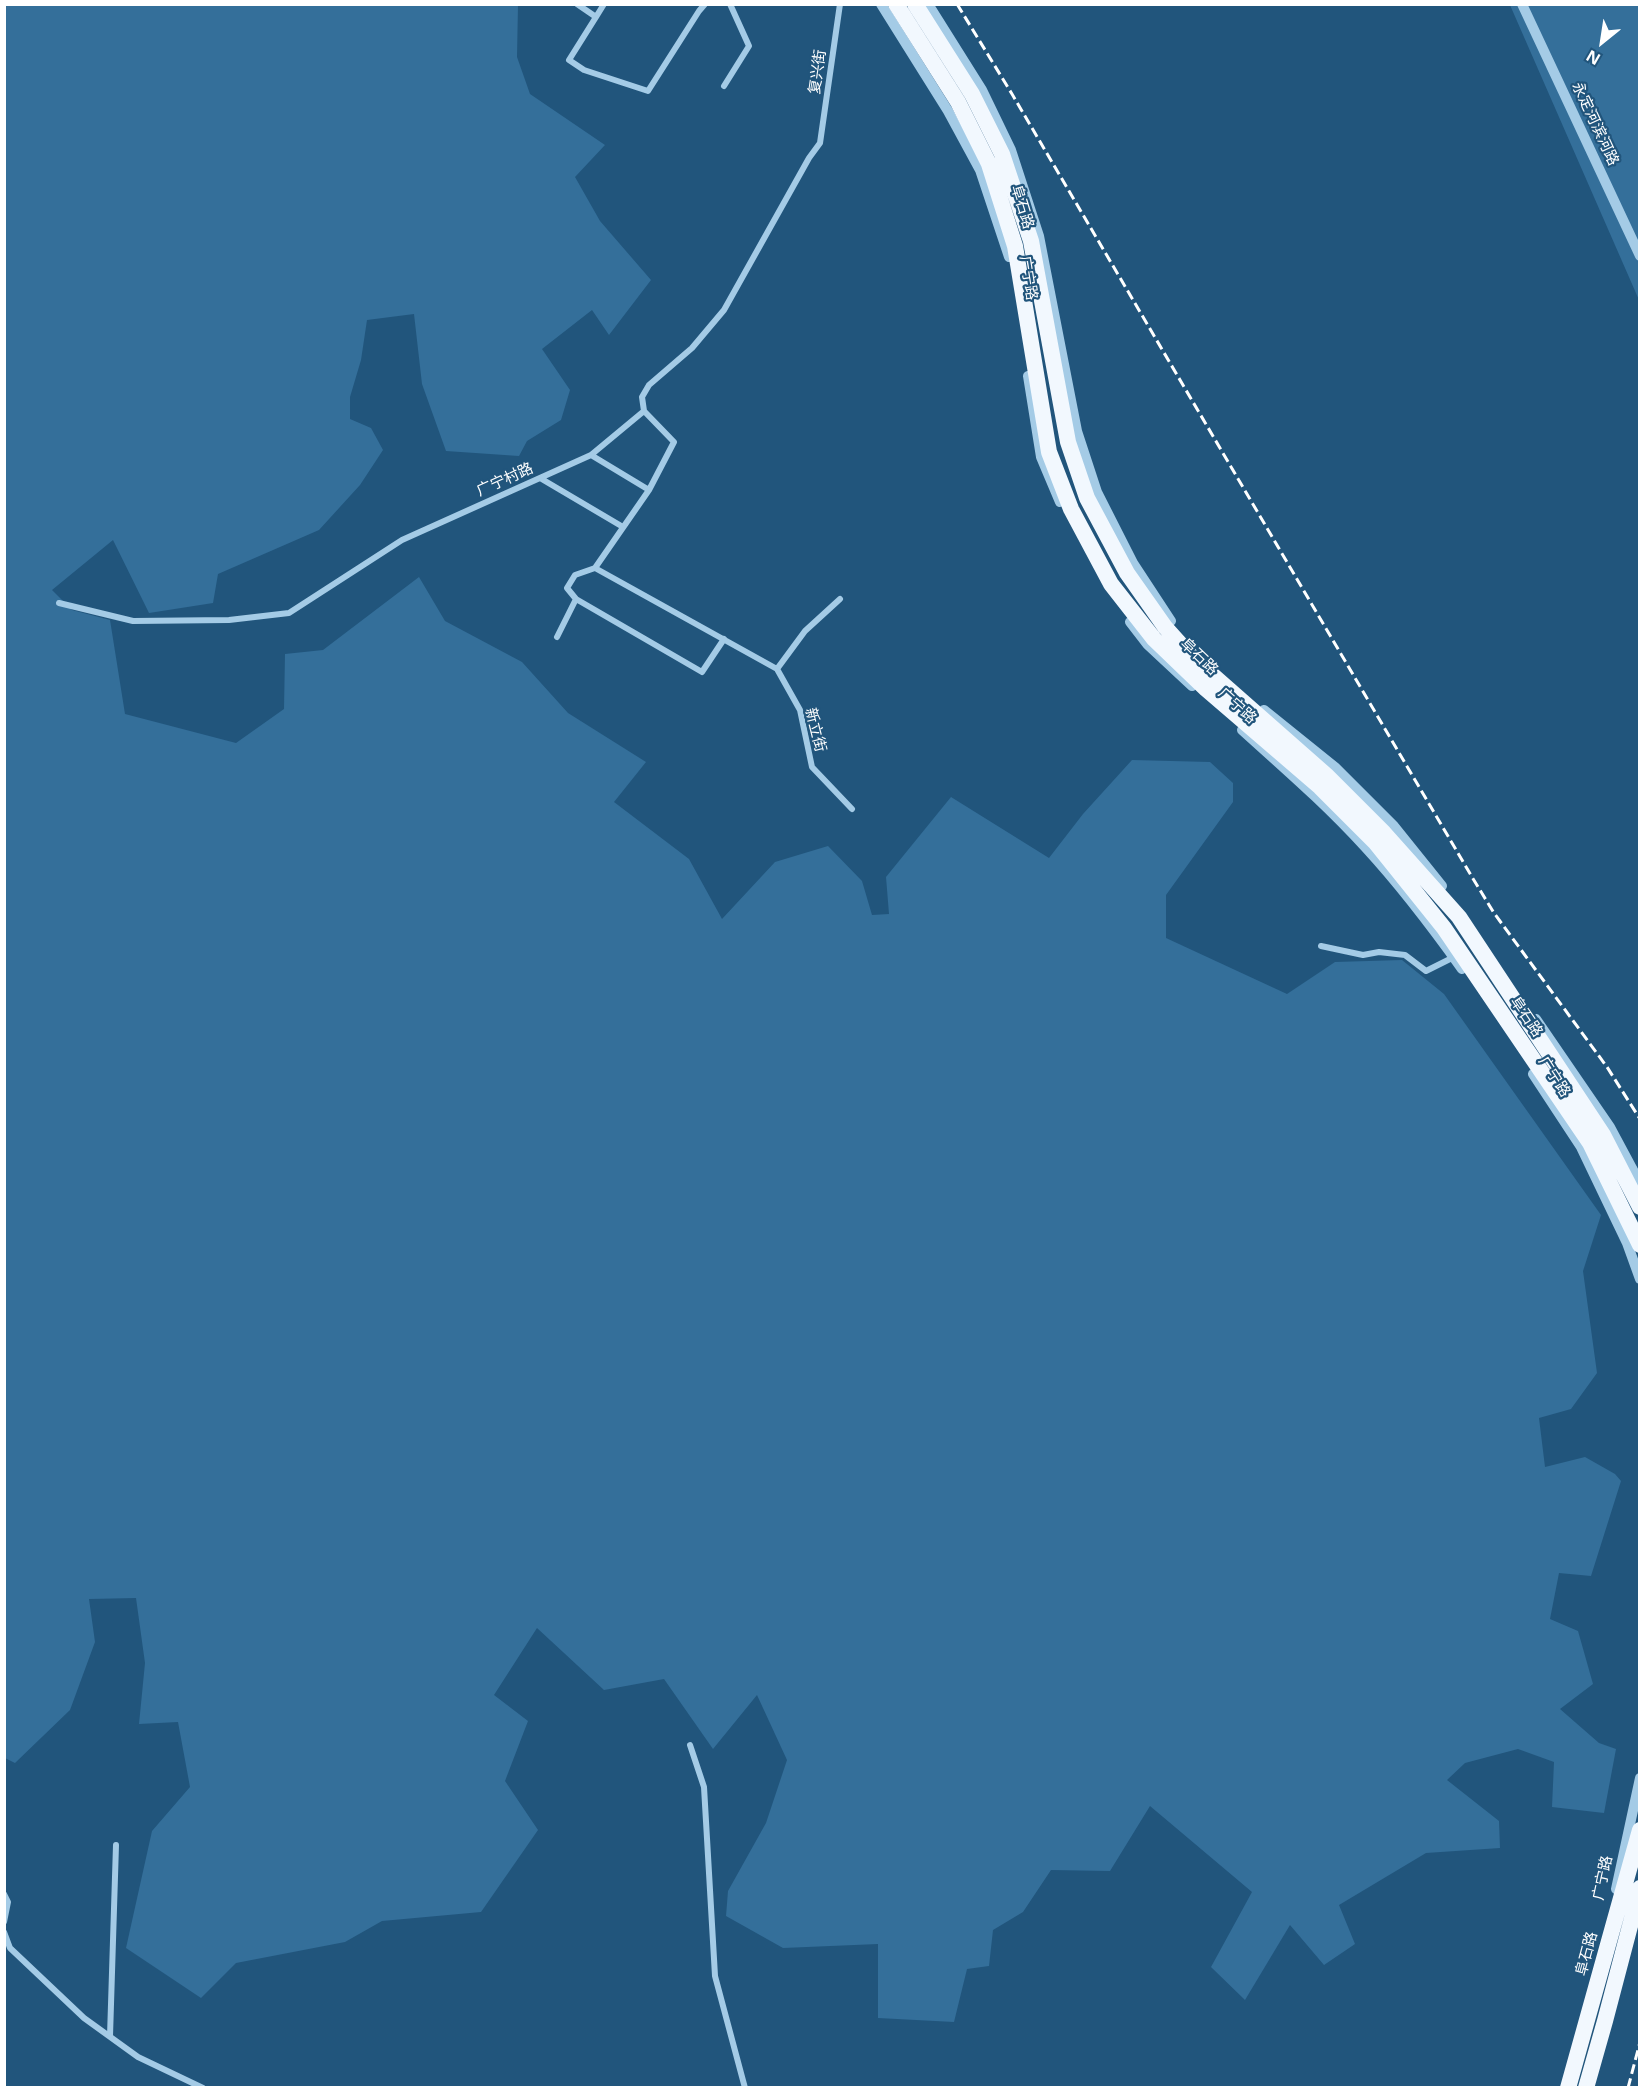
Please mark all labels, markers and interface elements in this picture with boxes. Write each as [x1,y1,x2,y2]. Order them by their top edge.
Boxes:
north arrow [1572,12,1632,72]
text: N [1582,45,1604,70]
street label: 复兴街 [806,48,830,96]
street label: 永定河滨河路 [1568,79,1622,169]
street label: 阜石路 [1007,183,1037,231]
street label: 广宁路 [1016,254,1040,302]
street label: 广宁村路 [474,460,536,500]
street label: 阜石路 [1177,635,1221,679]
street label: 广宁路 [1214,684,1260,728]
street label: 新立街 [801,706,829,754]
street label: 阜石路 [1506,993,1546,1041]
street label: 广宁路 [1534,1053,1574,1101]
street label: 广宁路 [1590,1854,1616,1902]
street label: 阜石路 [1572,1930,1602,1978]

